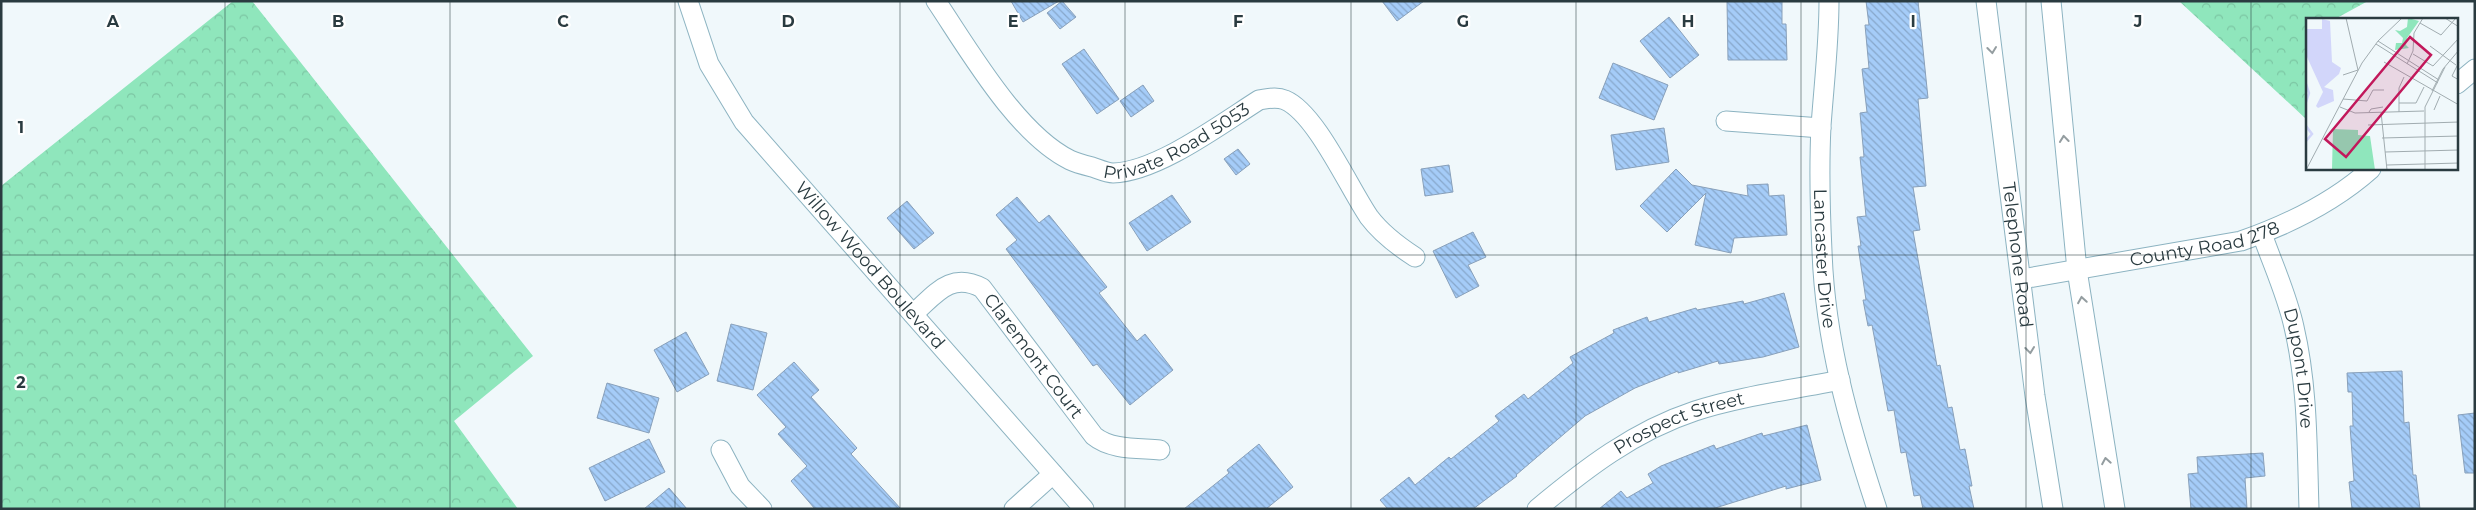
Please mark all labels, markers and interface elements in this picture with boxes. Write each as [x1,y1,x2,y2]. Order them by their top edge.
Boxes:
text: A [106,12,120,31]
text: B [332,12,344,31]
text: C [557,12,569,31]
text: D [781,12,795,31]
text: E [1008,12,1018,31]
text: F [1233,12,1243,31]
text: G [1457,12,1469,31]
text: H [1682,12,1694,31]
text: I [1910,12,1916,31]
text: J [2133,12,2142,31]
inset map [2306,18,2458,170]
one-way arrow [1986,46,1997,54]
street label: Private Road 5053 [1102,98,1254,185]
text: 1 [18,118,24,137]
one-way arrow [2059,134,2070,142]
street label: Willow Wood Boulevard [790,177,950,354]
street label: Telephone Road [1998,181,2037,329]
street label: Lancaster Drive [1809,189,1840,330]
street label: County Road 278 [2128,216,2283,271]
street label: Claremont Court [979,289,1088,423]
one-way arrow [2077,296,2087,304]
street label: Dupont Drive [2279,305,2318,429]
one-way arrow [2024,346,2035,354]
text: 2 [16,373,26,392]
street label: Prospect Street [1610,387,1746,459]
one-way arrow [2102,456,2112,465]

